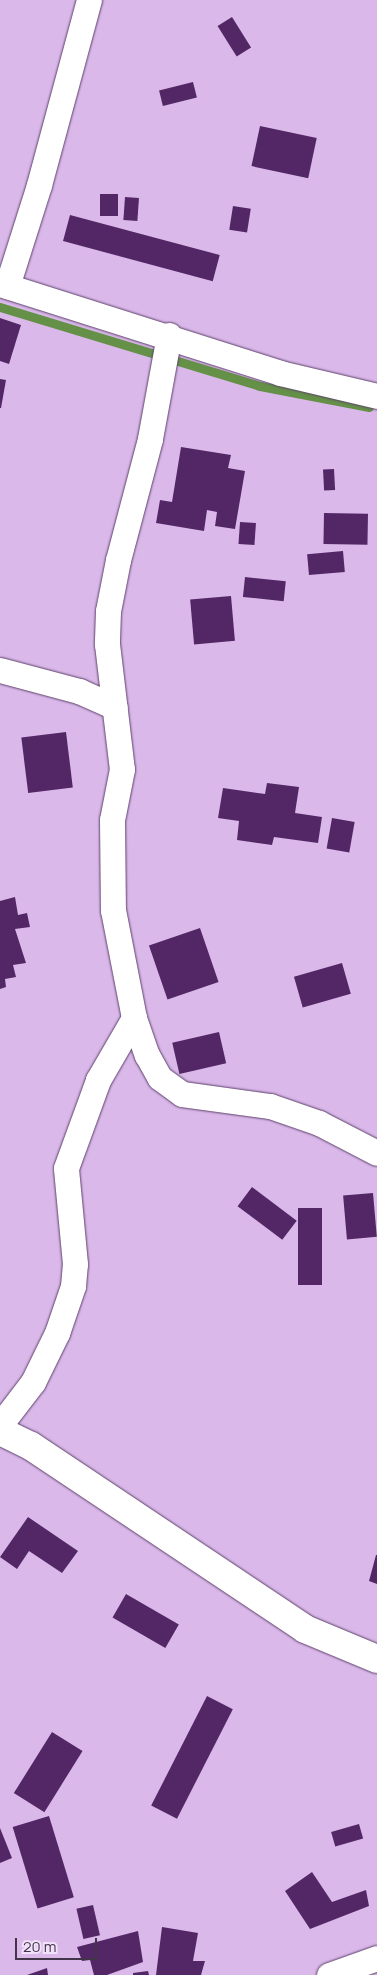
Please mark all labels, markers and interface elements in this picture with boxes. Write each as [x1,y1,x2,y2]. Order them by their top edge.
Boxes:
scale bar [18,1928,100,1960]
text: 20 m [23,1936,56,1957]

